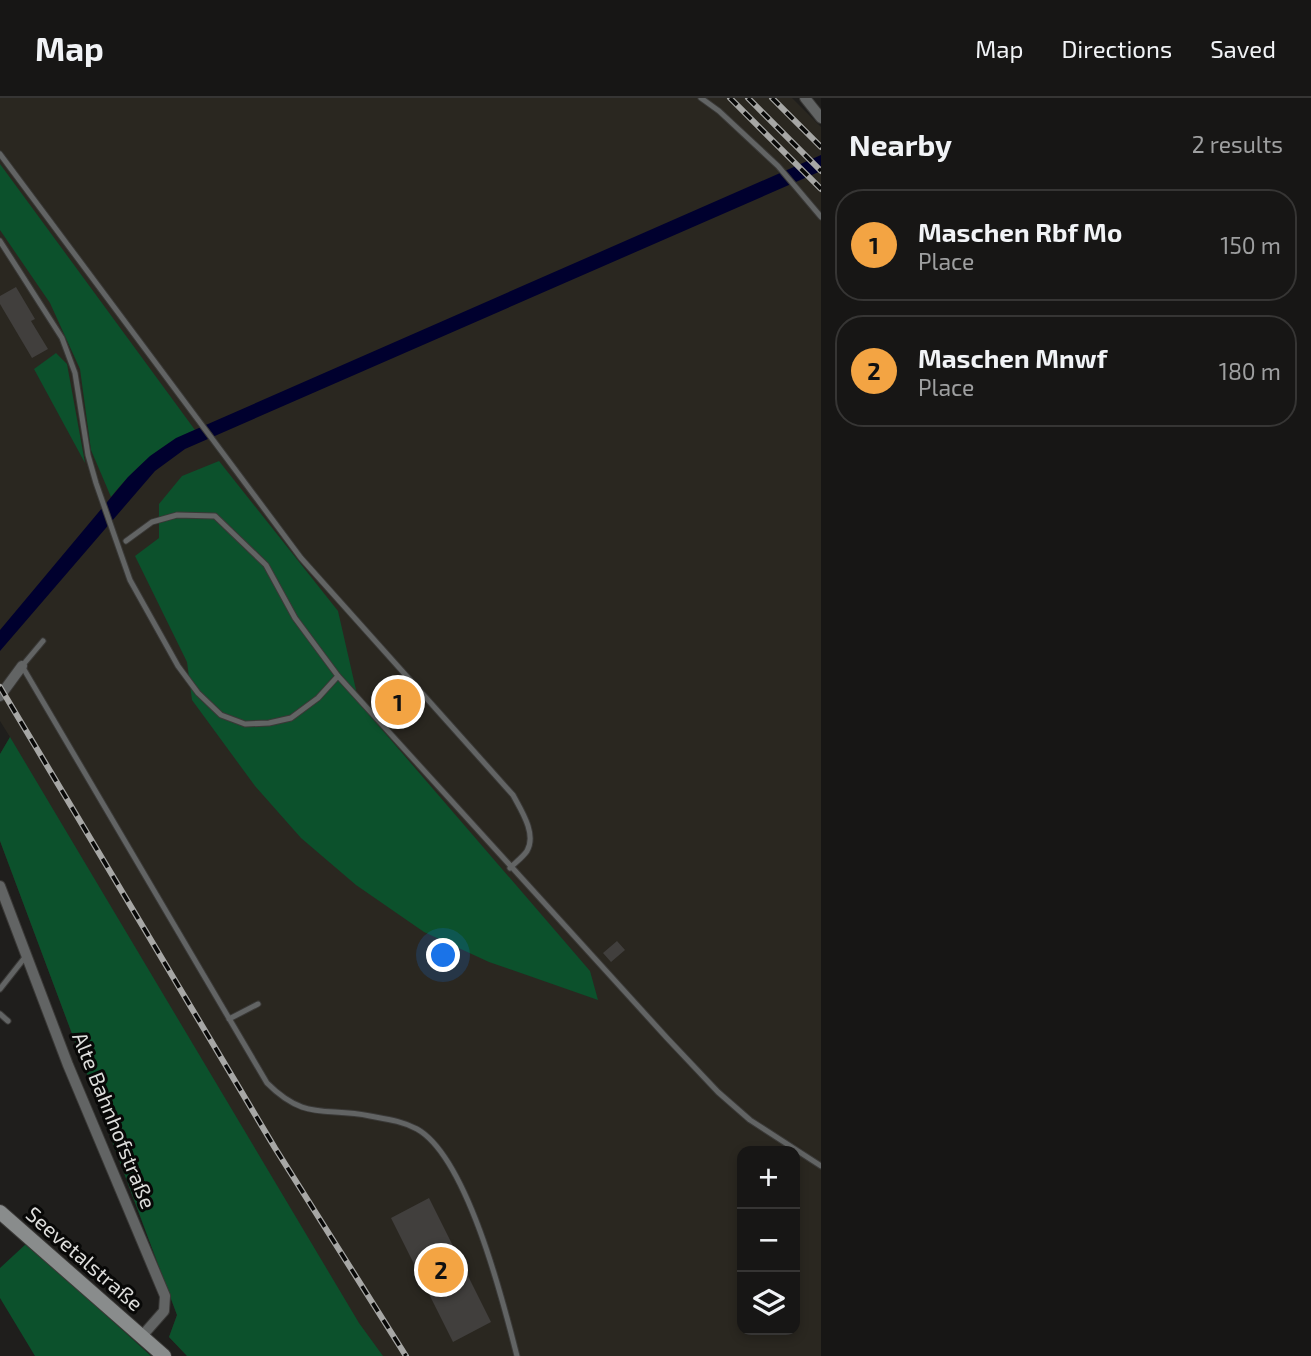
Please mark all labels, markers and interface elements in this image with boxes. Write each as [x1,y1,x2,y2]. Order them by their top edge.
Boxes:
text: Map [35,28,104,68]
text: Map [975,34,1023,63]
text: Directions [1061,34,1172,63]
text: Saved [1210,34,1276,63]
text: Nearby [849,126,952,162]
text: 2 results [1192,130,1283,158]
text: Maschen Rbf Mo [918,216,1122,247]
text: 1 [869,231,879,259]
text: 150 m [1220,231,1281,259]
text: Place [918,247,974,275]
text: Maschen Mnwf [918,342,1107,373]
text: 2 [867,357,881,385]
text: 180 m [1219,357,1281,385]
text: Place [918,373,974,401]
pin: 1 [375,676,421,728]
your location [426,938,460,972]
street label: Alte Bahnhofstraße [68,1028,162,1212]
map controls [737,1146,800,1335]
button: + [737,1146,800,1209]
street label: Seevetalstraße [22,1201,148,1315]
button: − [737,1209,800,1272]
pin: 2 [418,1244,464,1296]
button: layers [737,1272,800,1335]

